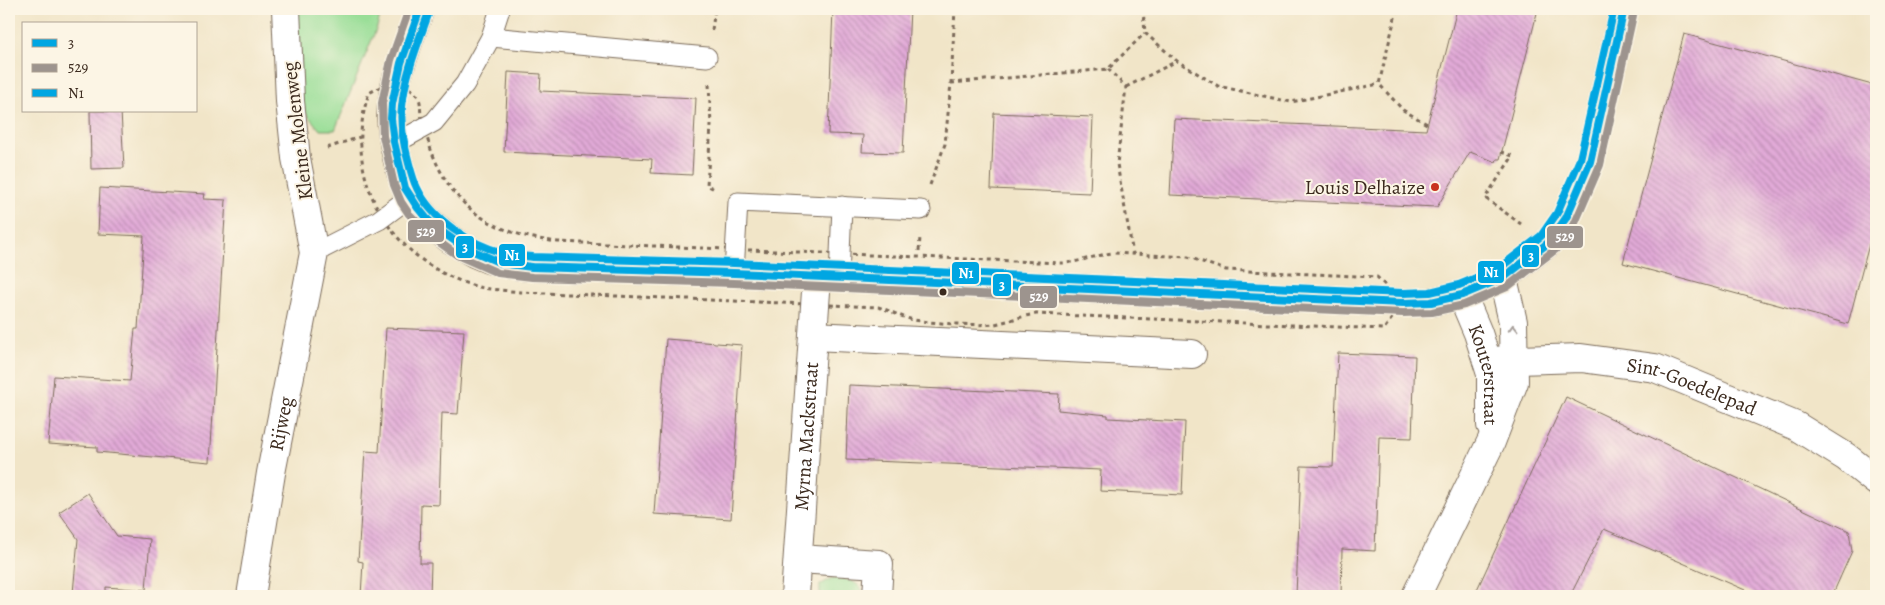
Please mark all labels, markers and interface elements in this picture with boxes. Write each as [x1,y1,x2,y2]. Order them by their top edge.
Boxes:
legend [22,22,198,112]
text: 3 [68,33,74,53]
text: 529 [68,57,89,77]
street label: Kleine Molenweg [276,60,319,202]
text: N1 [68,83,84,103]
place label: Louis Delhaize [1305,174,1425,201]
marker: Louis Delhaize [1429,181,1441,193]
line badge: 529 [407,219,445,243]
text: 529 [416,222,436,241]
line badge: 529 [1546,225,1584,249]
text: 529 [1555,227,1575,246]
line badge: 3 [455,235,475,259]
text: 3 [462,238,468,257]
line badge: N1 [498,243,526,267]
line badge: 3 [1521,244,1540,268]
text: N1 [504,246,520,265]
text: 3 [1528,247,1534,266]
line badge: N1 [1477,260,1505,284]
line badge: N1 [951,261,980,285]
text: N1 [1483,263,1499,282]
text: N1 [958,264,974,283]
line badge: 3 [992,273,1012,297]
text: 3 [999,276,1005,295]
line badge: 529 [1019,285,1058,309]
unlabelled marker [938,287,948,297]
text: 529 [1029,287,1049,306]
street label: Kouterstraat [1462,320,1504,426]
one-way arrow [1508,323,1518,331]
street label: Sint-Goedelepad [1625,351,1761,422]
street label: Myrna Mackstraat [788,361,825,512]
street label: Rijweg [263,394,300,453]

